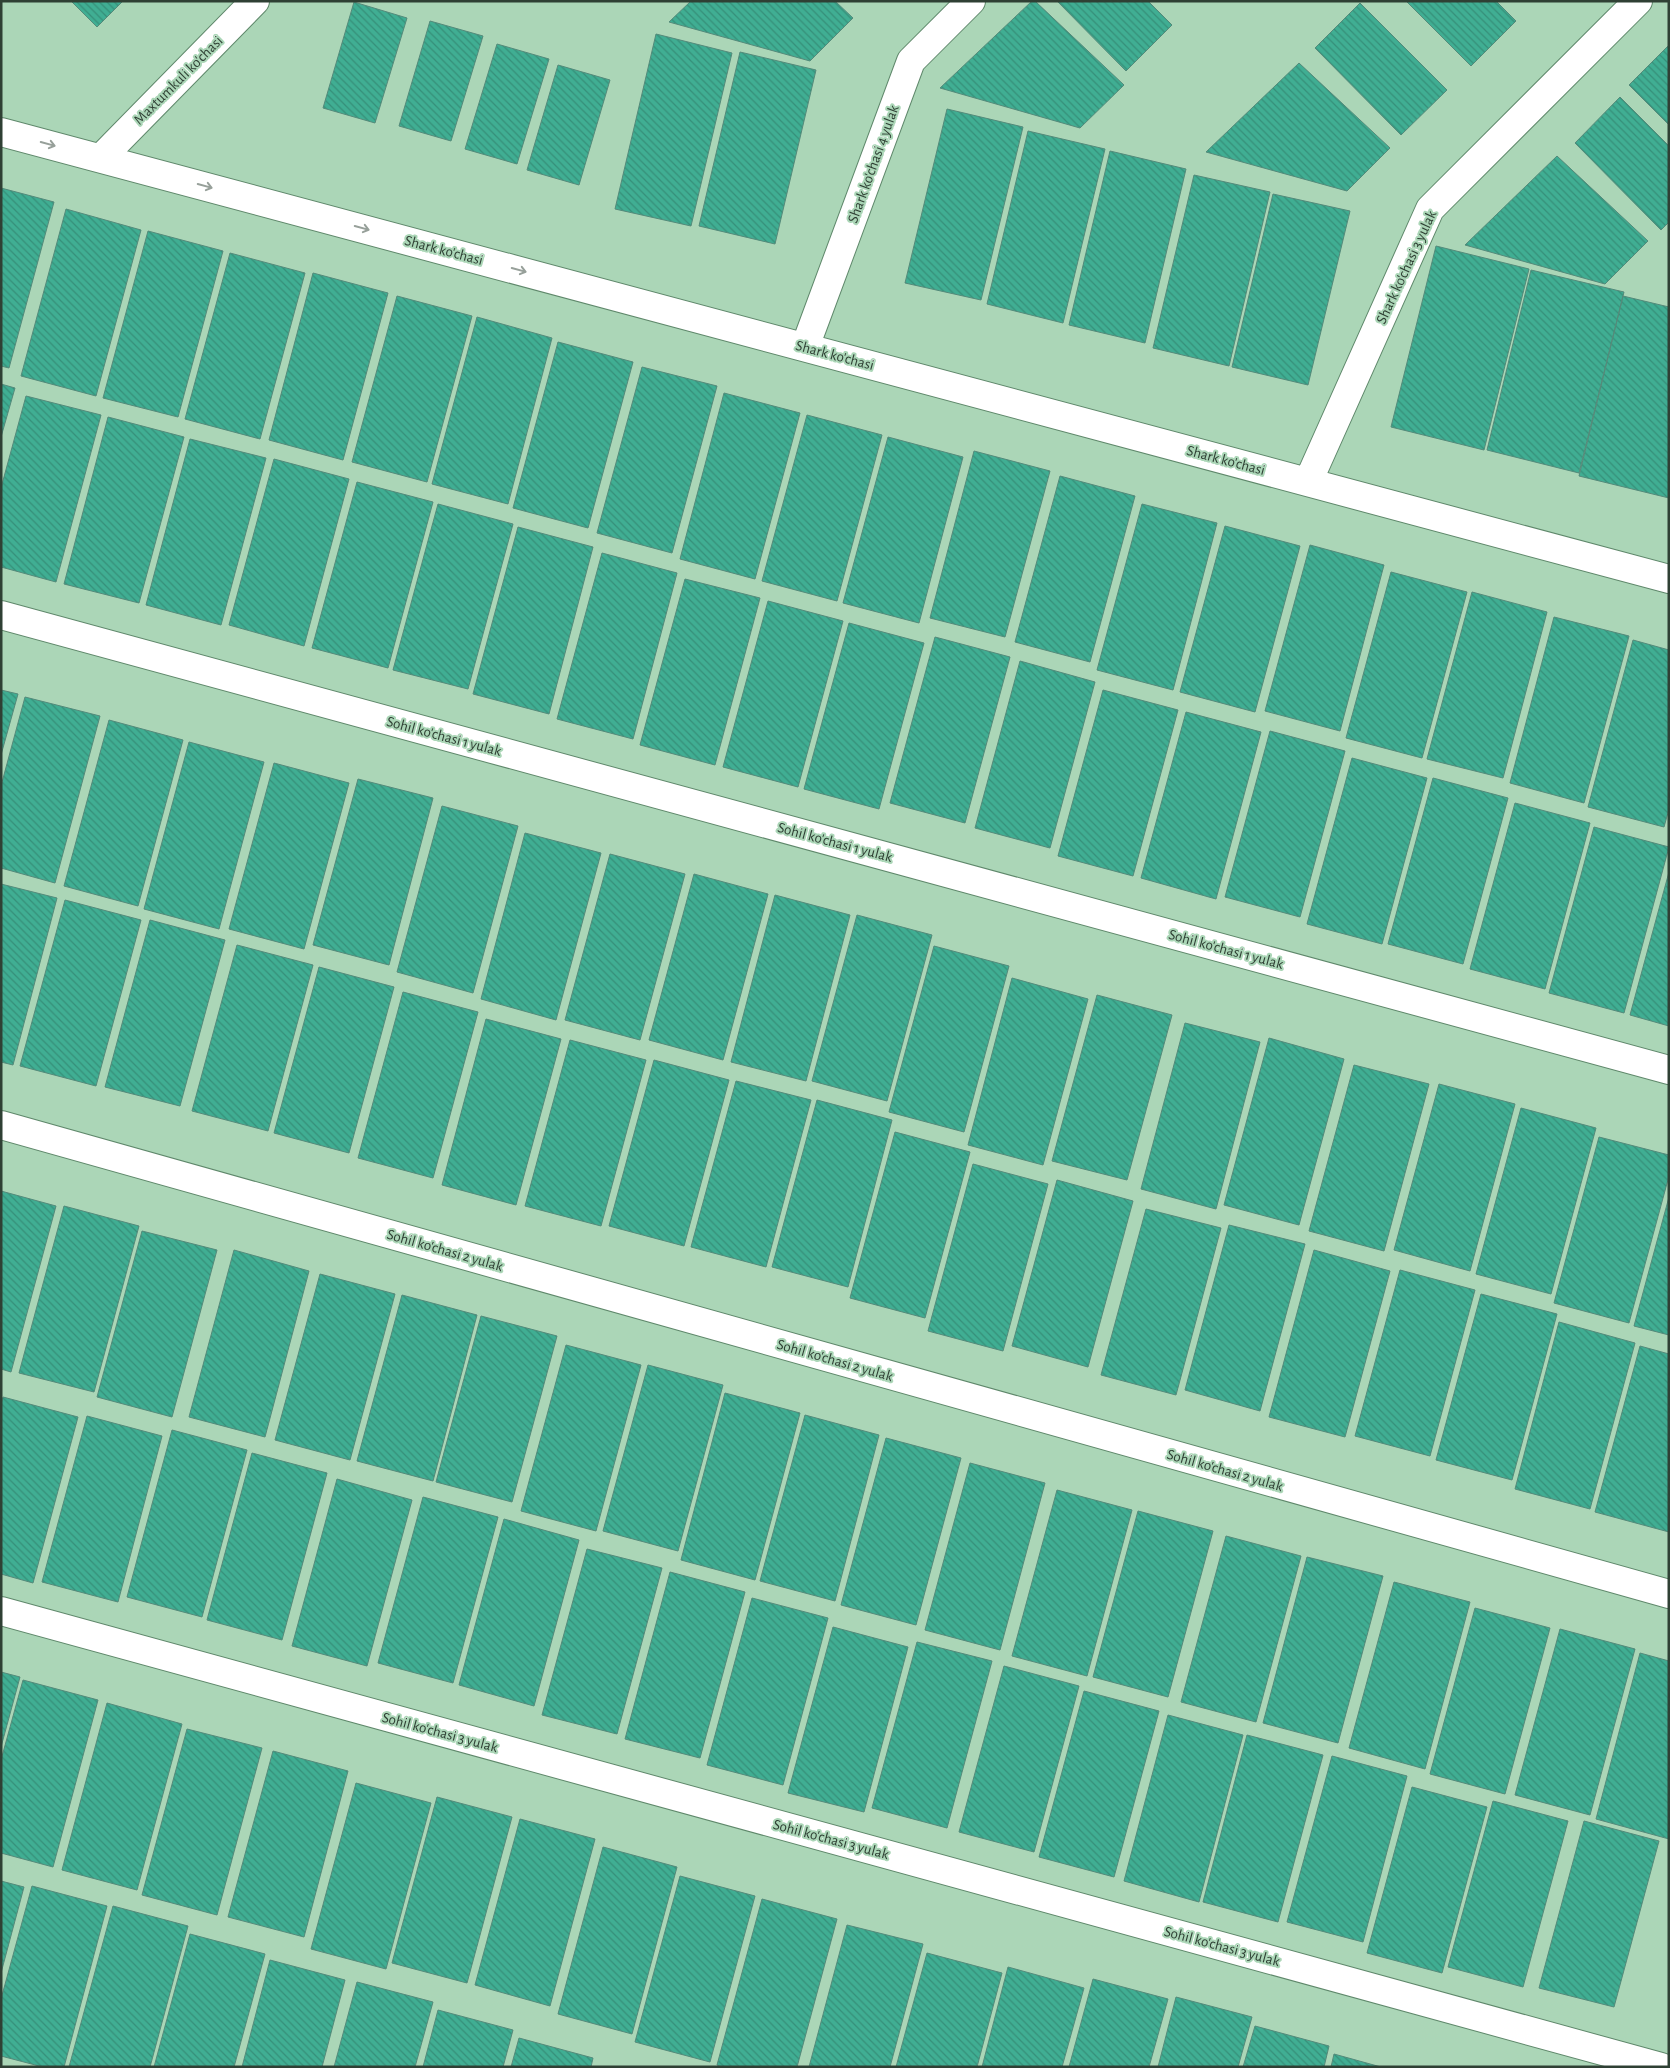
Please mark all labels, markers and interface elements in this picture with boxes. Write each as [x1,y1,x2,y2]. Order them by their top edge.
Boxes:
street label: Mаxtumkuli ko'chasi [131,33,226,128]
street label: Shark ko'chasi 4 yulak [845,103,902,225]
one-way arrow [40,140,56,150]
one-way arrow [197,182,213,191]
street label: Shark ko'chasi 3 yulak [1374,208,1439,326]
one-way arrow [354,224,370,233]
street label: Shark ko'chasi [403,233,485,268]
one-way arrow [511,266,527,276]
street label: Shark ko'chasi [794,338,876,373]
street label: Shark ko'chasi [1185,443,1267,478]
street label: Sohil ko'chasi 1 yulak [385,714,503,759]
street label: Sohil ko'chasi 1 yulak [776,820,894,865]
street label: Sohil ko'chasi 1 yulak [1167,927,1285,972]
street label: Sohil ko'chasi 2 yulak [385,1227,505,1274]
street label: Sohil ko'chasi 2 yulak [775,1337,895,1384]
street label: Sohil ko'chasi 2 yulak [1165,1447,1285,1494]
street label: Sohil ko'chasi 3 yulak [380,1710,500,1755]
street label: Sohil ko'chasi 3 yulak [771,1817,891,1862]
street label: Sohil ko'chasi 3 yulak [1162,1924,1282,1969]

